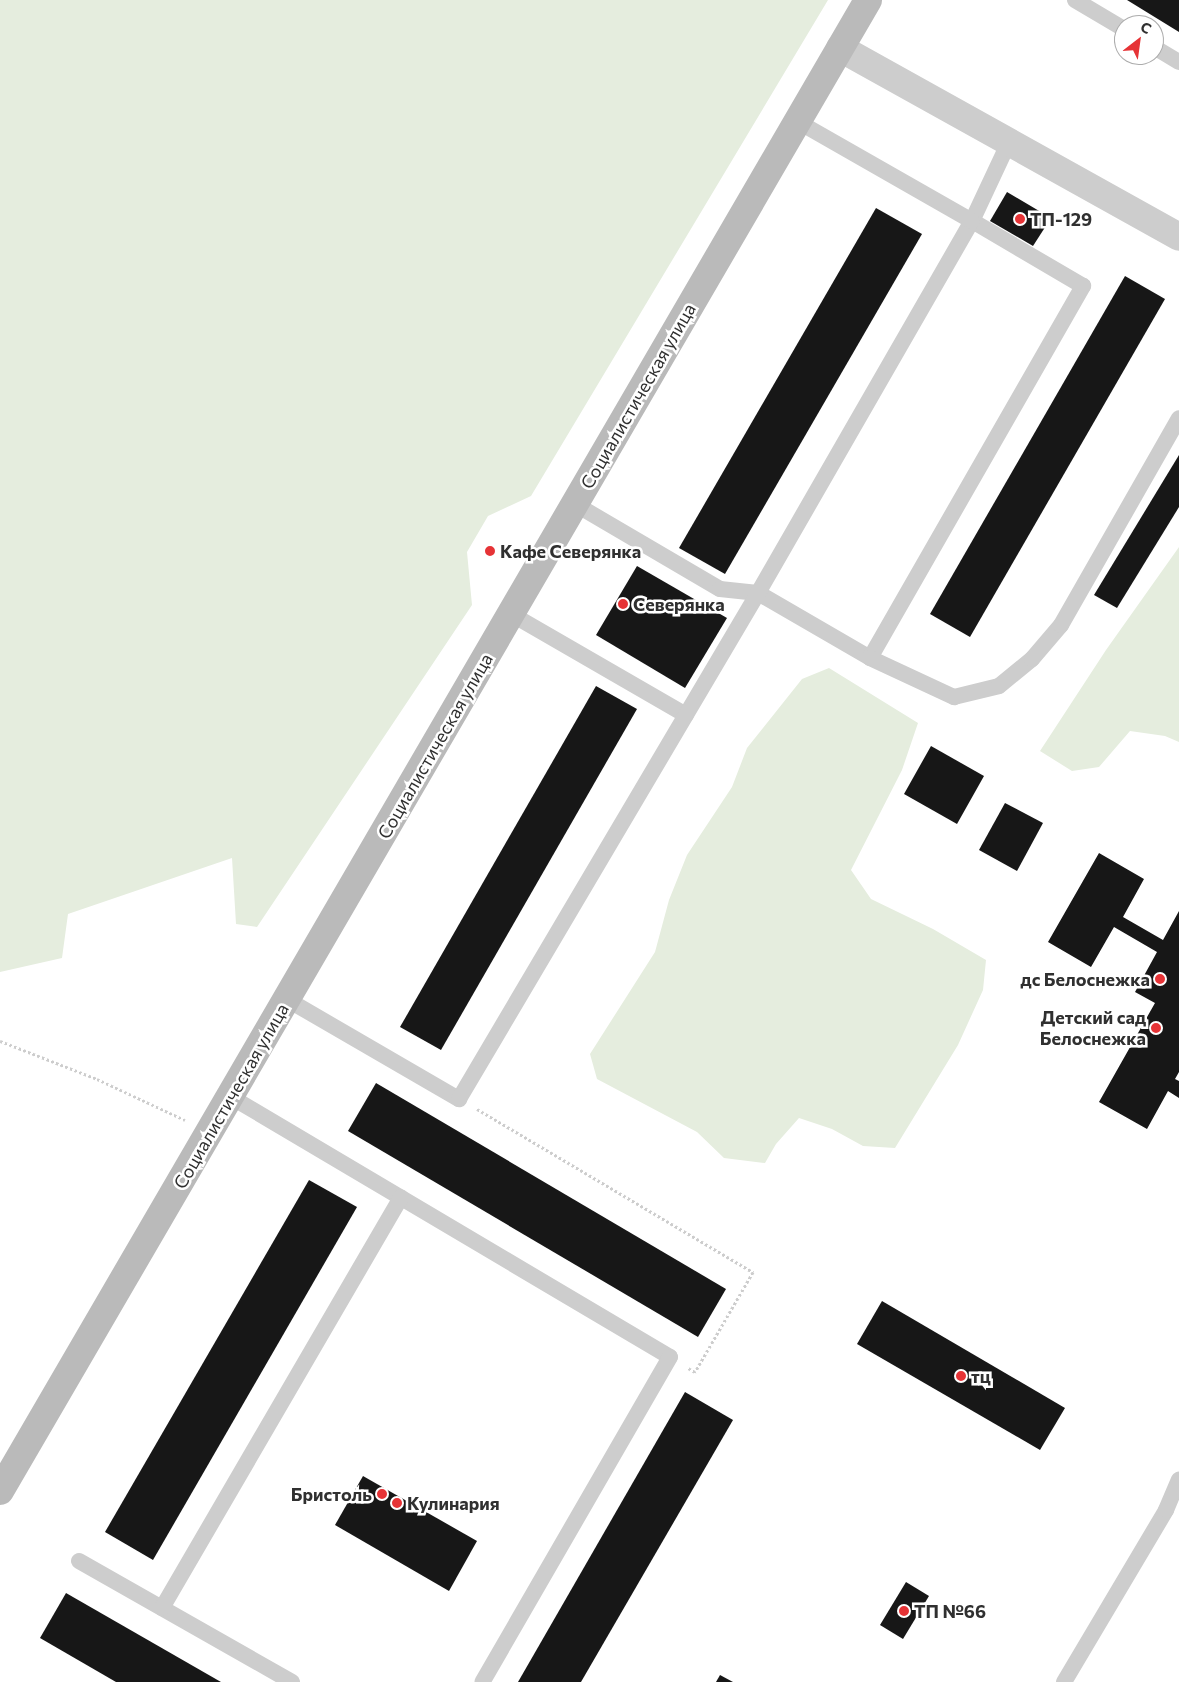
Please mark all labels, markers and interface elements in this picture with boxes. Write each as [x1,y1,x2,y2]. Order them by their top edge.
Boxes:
north arrow [1114,15,1164,65]
text: С [1138,18,1155,37]
place label: ТП-129 [1030,208,1092,230]
marker: ТП-129 [1014,213,1026,225]
street label: Социалистическая улица [576,299,700,493]
place label: Кафе Северянка [500,540,641,562]
marker: Кафе Северянка [484,545,496,557]
place label: Северянка [633,593,725,615]
marker: Северянка [617,598,629,610]
street label: Социалистическая улица [373,649,497,843]
place label: дс Белоснежка [1021,968,1150,990]
marker: дс Белоснежка [1154,973,1166,985]
street label: Социалистическая улица [169,999,293,1193]
place label: Детский сад Белоснежка [1040,1007,1146,1050]
marker: Детский сад Белоснежка [1150,1022,1162,1034]
place label: тц [971,1365,991,1387]
marker: тц [955,1370,967,1382]
place label: Бристоль [291,1483,372,1505]
marker: Бристоль [376,1488,388,1500]
place label: Кулинария [407,1492,500,1514]
marker: Кулинария [391,1497,403,1509]
place label: ТП №66 [914,1600,986,1622]
marker: ТП №66 [898,1605,910,1617]

